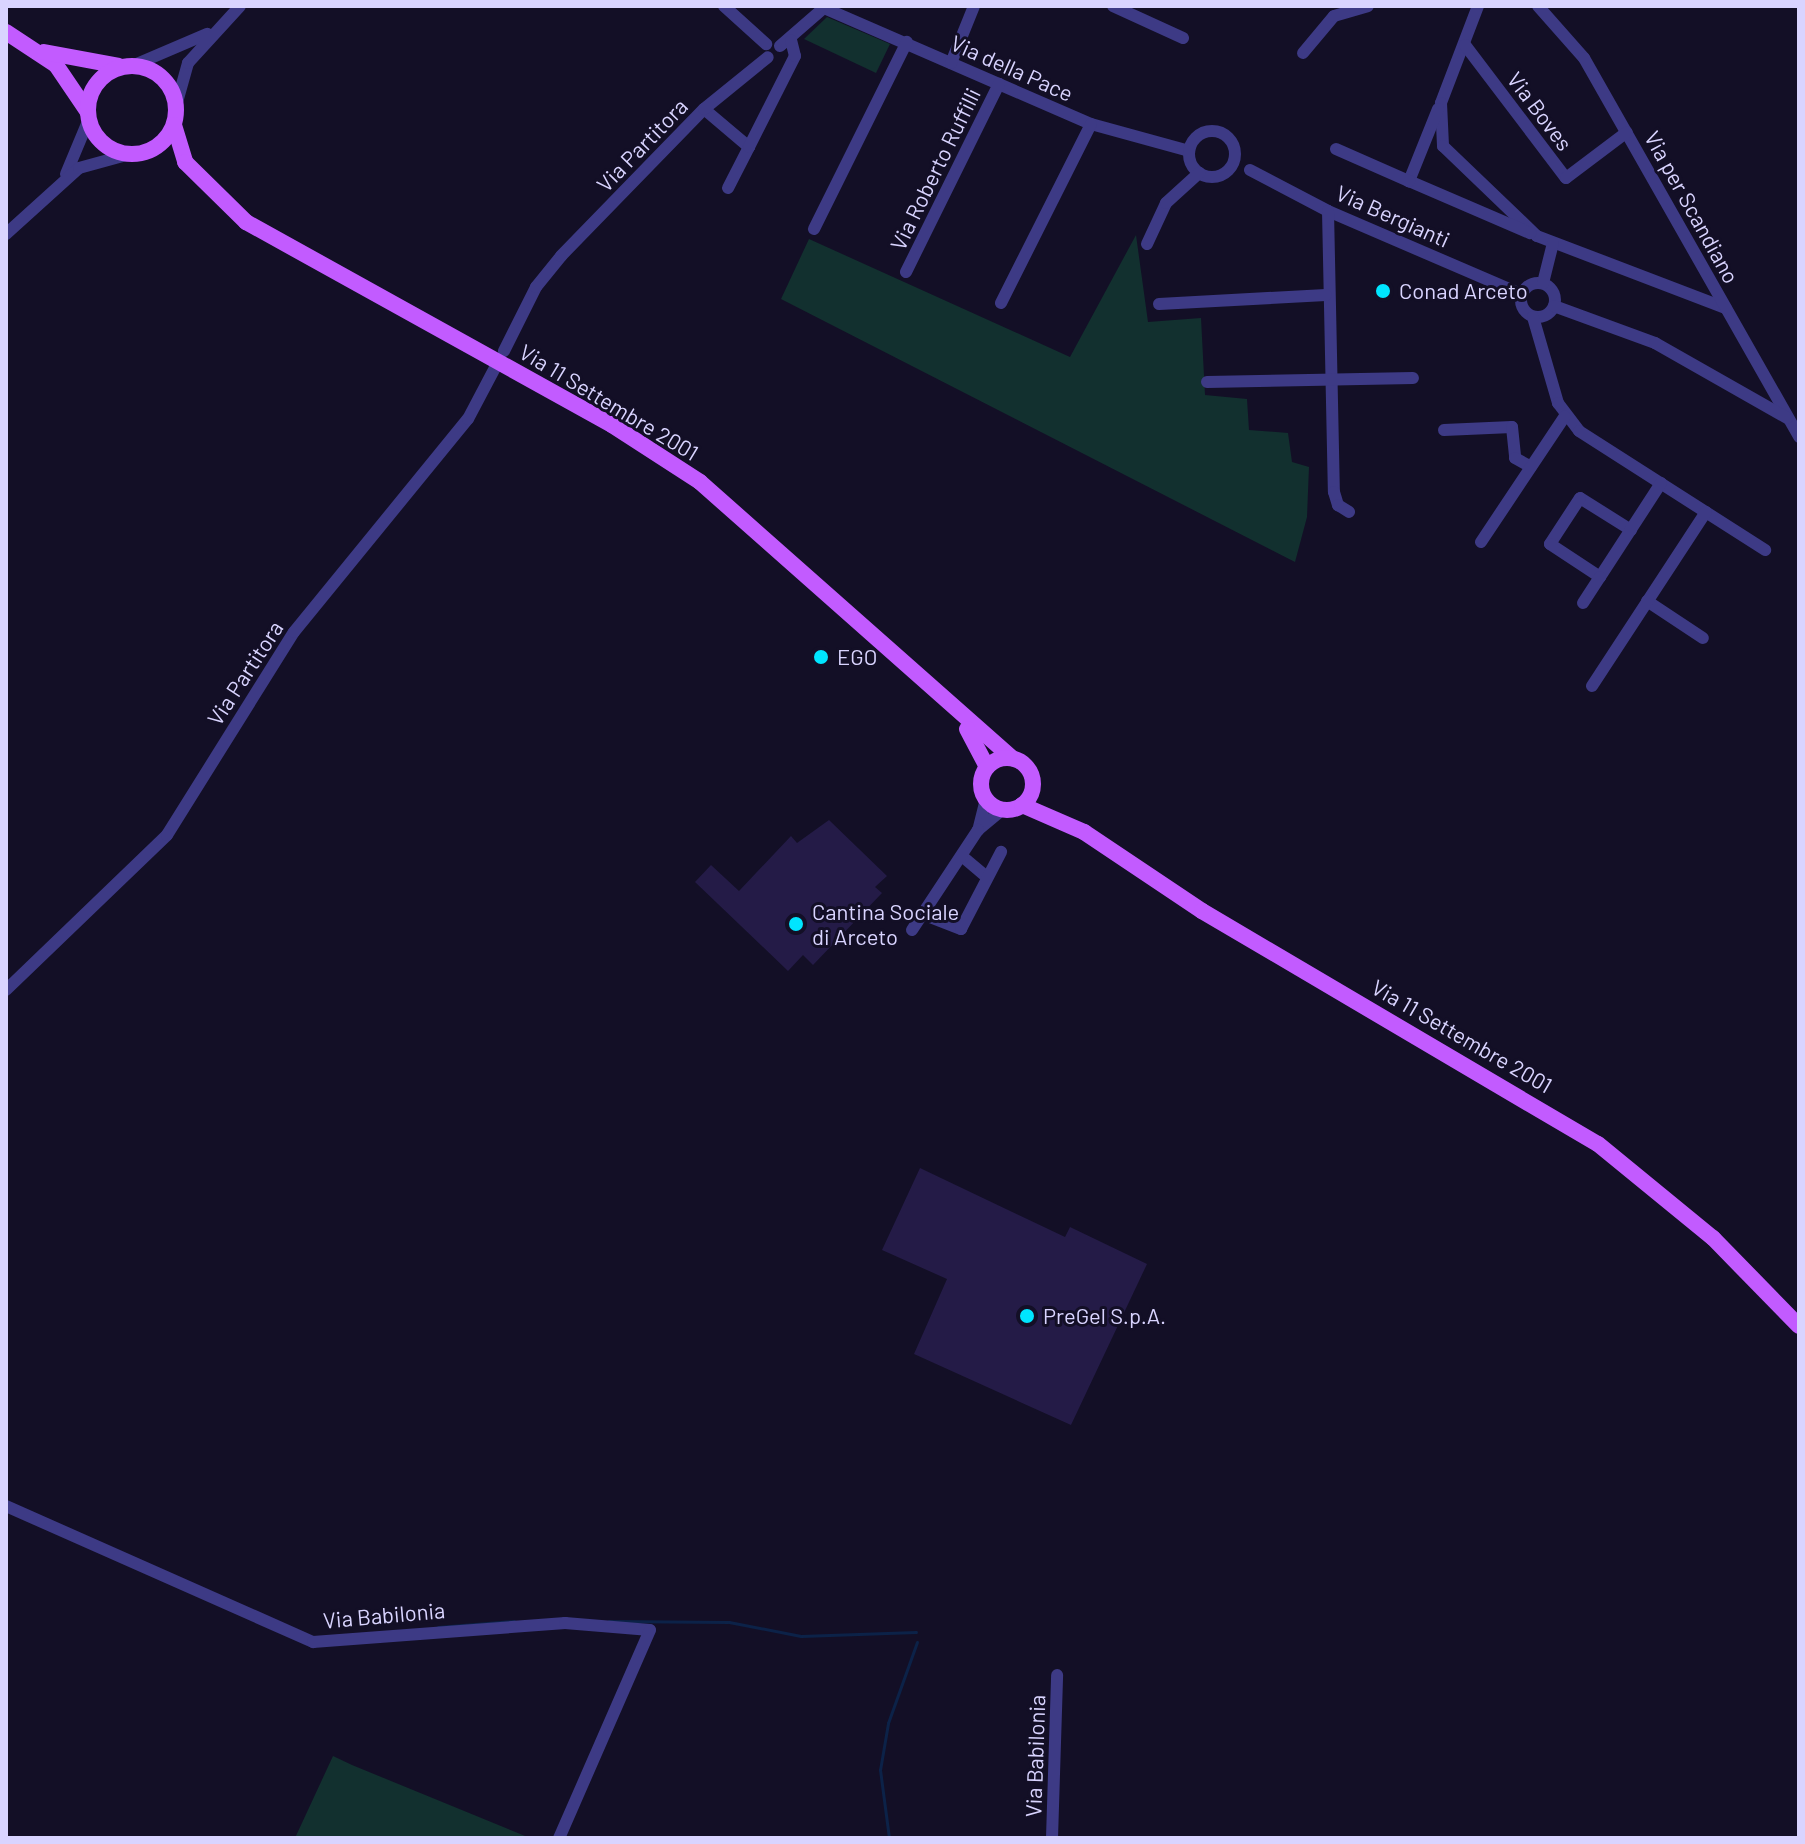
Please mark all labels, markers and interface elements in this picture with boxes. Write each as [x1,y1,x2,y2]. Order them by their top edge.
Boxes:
street label: Via della Pace [947,29,1077,107]
street label: Via Boves [1502,66,1578,156]
street label: Via Roberto Ruffilli [884,84,986,254]
street label: Via Partitora [591,93,693,197]
street label: Via per Scandiano [1639,126,1745,288]
street label: Via Bergianti [1332,179,1454,253]
place label: Conad Arceto [1399,278,1528,304]
marker: Conad Arceto [1374,282,1392,300]
street label: Via 11 Settembre 2001 [515,338,703,466]
street label: Via Partitora [201,616,289,730]
place label: EGO [837,644,877,670]
marker: EGO [812,648,830,666]
place label: Cantina Sociale di Arceto [812,898,959,950]
marker: Cantina Sociale di Arceto [787,915,805,933]
street label: Via 11 Settembre 2001 [1367,974,1557,1098]
place label: PreGel S.p.A. [1043,1303,1166,1329]
marker: PreGel S.p.A. [1018,1307,1036,1325]
street label: Via Babilonia [322,1597,446,1633]
street label: Via Babilonia [1020,1694,1050,1818]

